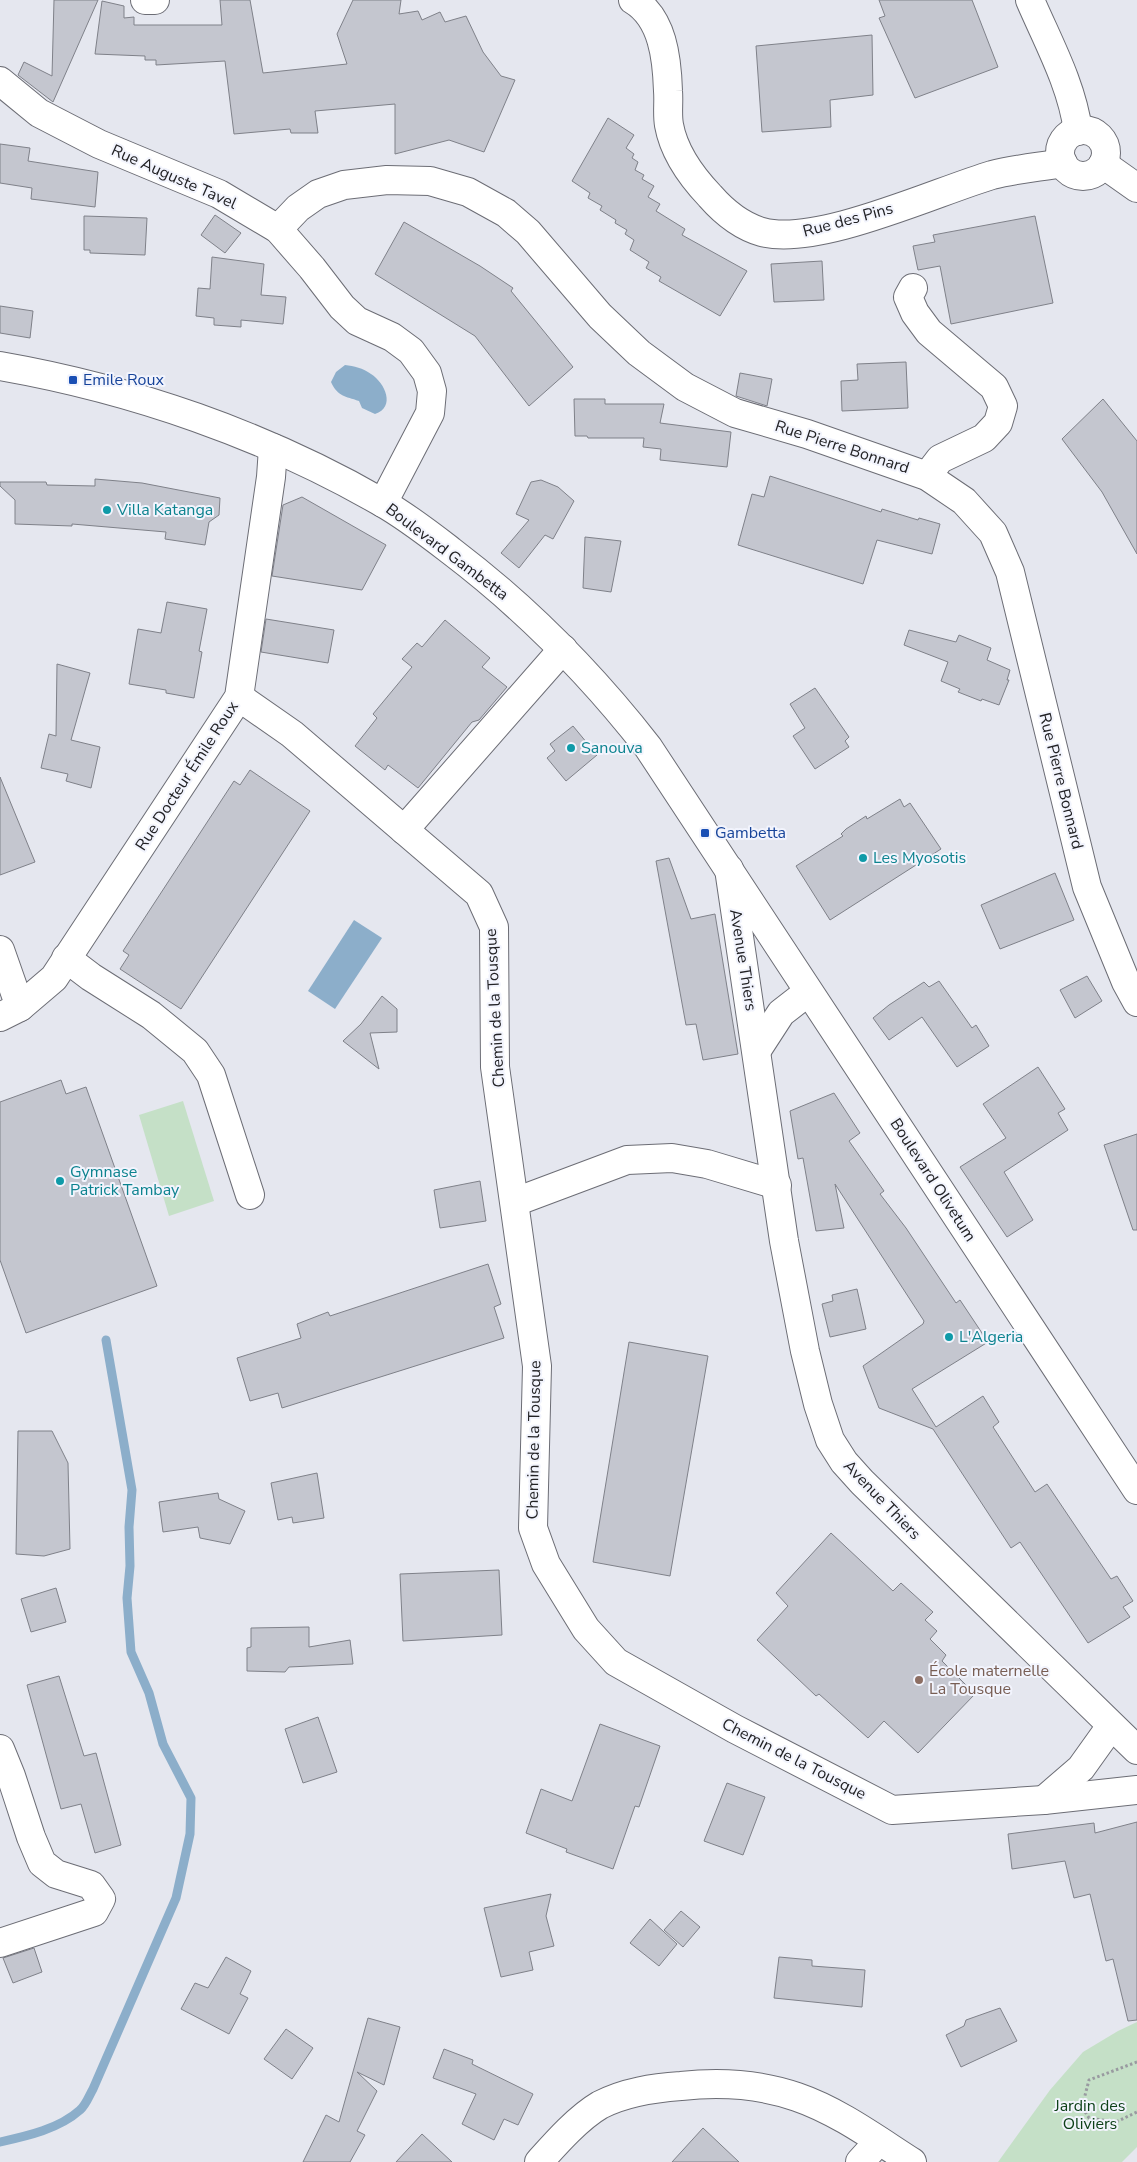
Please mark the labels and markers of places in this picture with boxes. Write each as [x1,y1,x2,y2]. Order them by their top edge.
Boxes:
place label: Emile Roux [83,369,164,391]
marker: Emile Roux [67,374,79,386]
place label: Villa Katanga [116,499,213,521]
marker: Villa Katanga [101,504,113,516]
place label: Sanouva [581,737,643,759]
marker: Sanouva [565,742,577,754]
place label: Gambetta [715,822,786,844]
marker: Gambetta [699,827,711,839]
place label: Les Myosotis [873,847,966,869]
marker: Les Myosotis [857,852,869,864]
place label: Gymnase Patrick Tambay [70,1161,180,1201]
marker: Gymnase Patrick Tambay [54,1175,66,1187]
place label: L'Algeria [959,1326,1023,1348]
marker: L'Algeria [943,1331,955,1343]
place label: École maternelle La Tousque [929,1660,1049,1700]
marker: École maternelle La Tousque [913,1674,925,1686]

